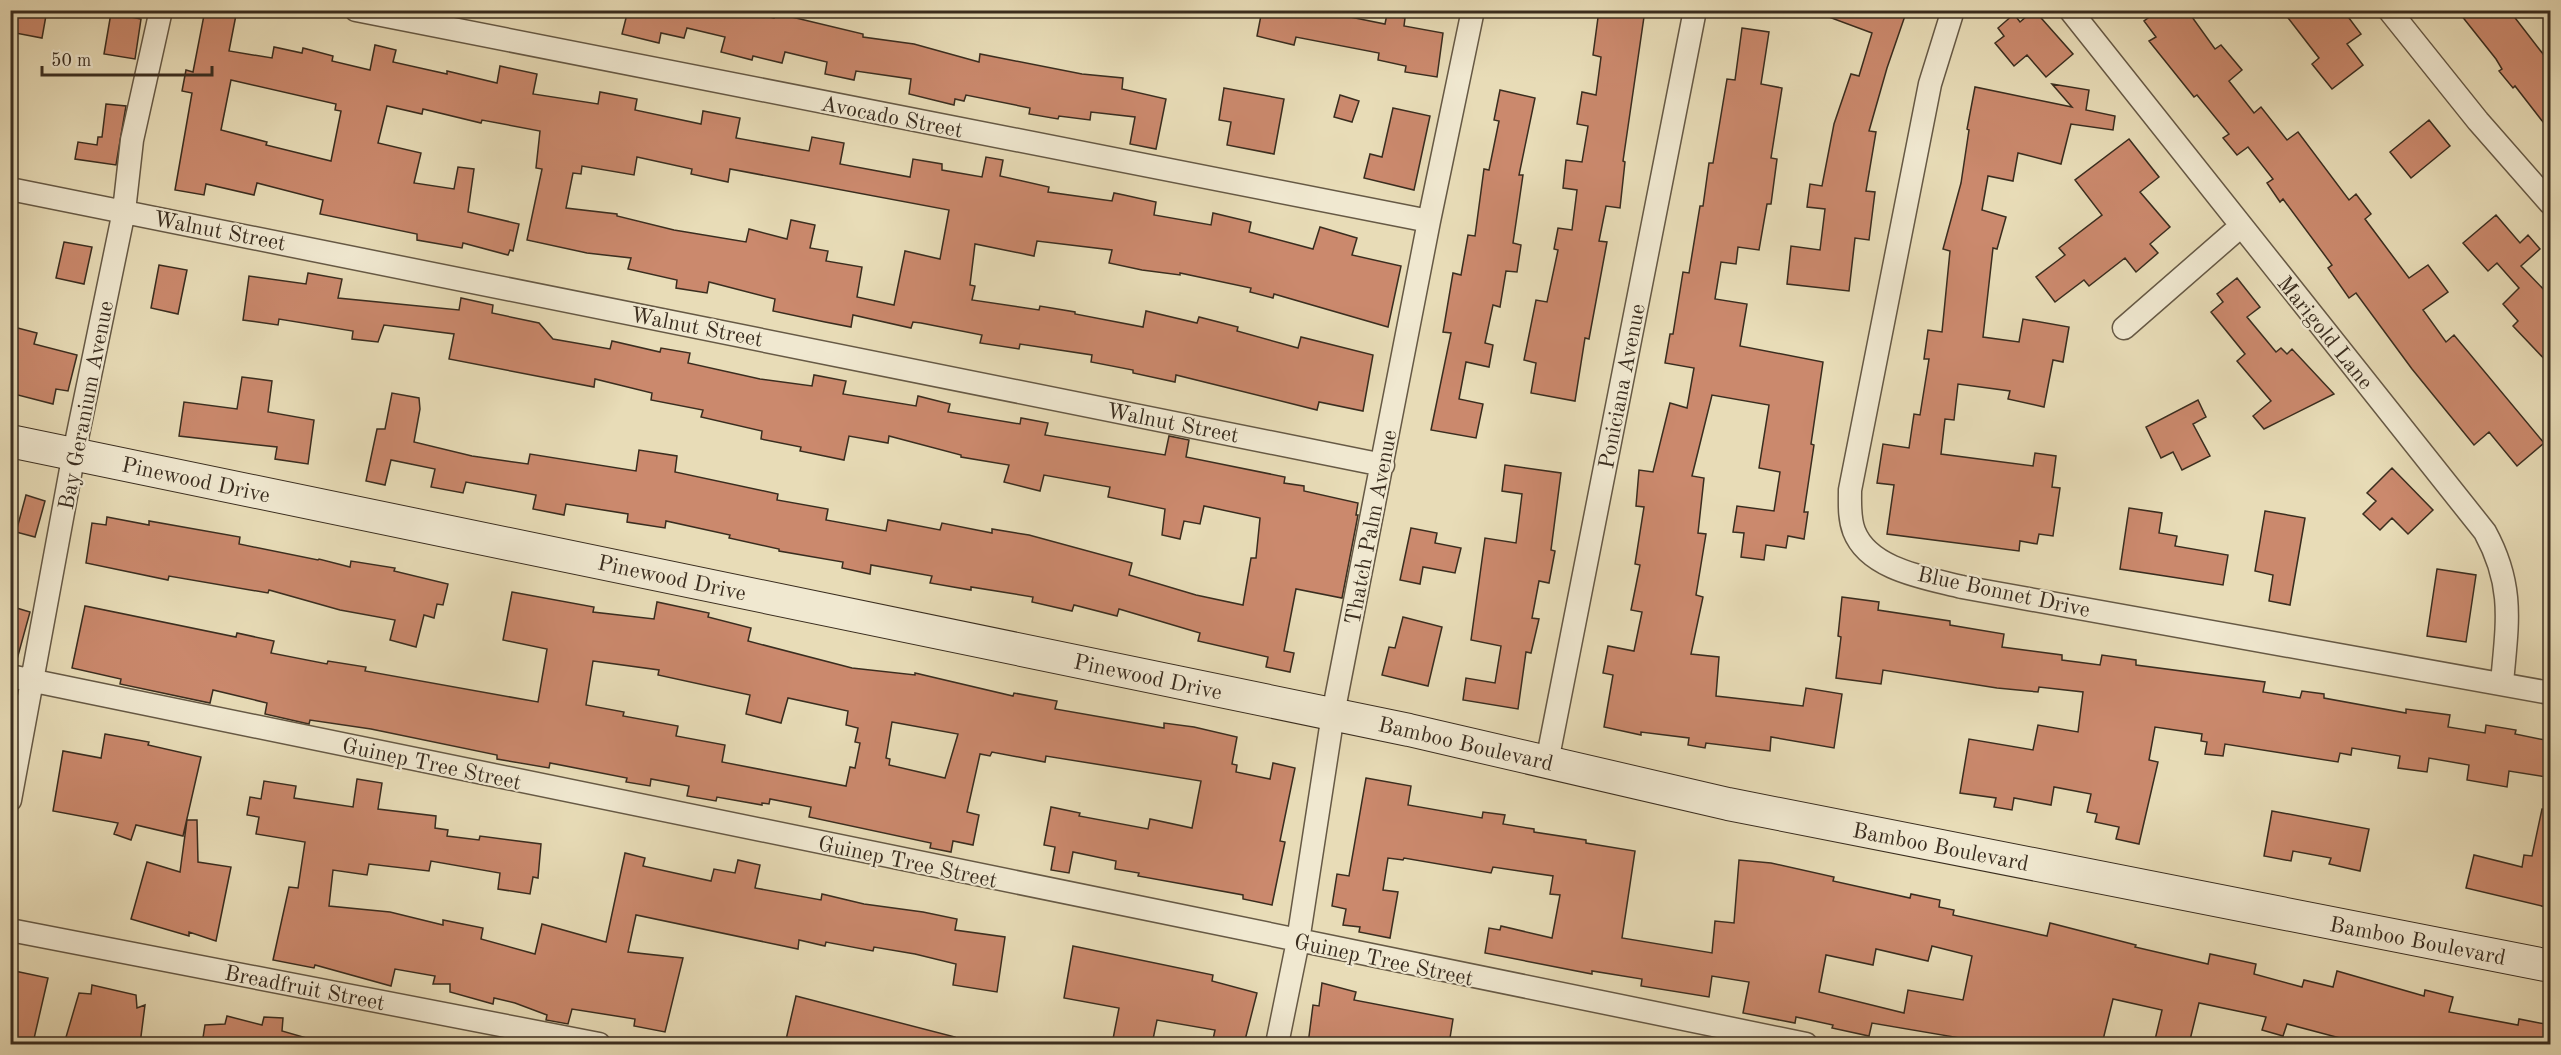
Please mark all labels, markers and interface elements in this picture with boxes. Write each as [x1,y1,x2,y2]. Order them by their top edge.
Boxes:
scale bar [42,39,212,77]
text: 50 m [51,52,91,70]
street label: Avocado Street [819,93,965,143]
street label: Walnut Street [152,208,288,256]
street label: Marigold Lane [2272,273,2376,394]
street label: Bay Geranium Avenue [56,299,118,512]
street label: Poniciana Avenue [1596,302,1650,471]
street label: Walnut Street [629,304,765,352]
street label: Walnut Street [1105,400,1241,448]
street label: Thatch Palm Avenue [1342,428,1402,627]
street label: Pinewood Drive [119,454,272,507]
street label: Pinewood Drive [595,552,748,605]
street label: Blue Bonnet Drive [1915,564,2092,622]
street label: Pinewood Drive [1071,651,1224,704]
street label: Bamboo Boulevard [1376,714,1555,776]
street label: Guinep Tree Street [340,735,523,795]
street label: Bamboo Boulevard [1851,820,2031,876]
street label: Guinep Tree Street [816,833,999,893]
street label: Bamboo Boulevard [2328,914,2508,970]
street label: Guinep Tree Street [1292,931,1475,991]
street label: Breadfruit Street [223,963,387,1015]

